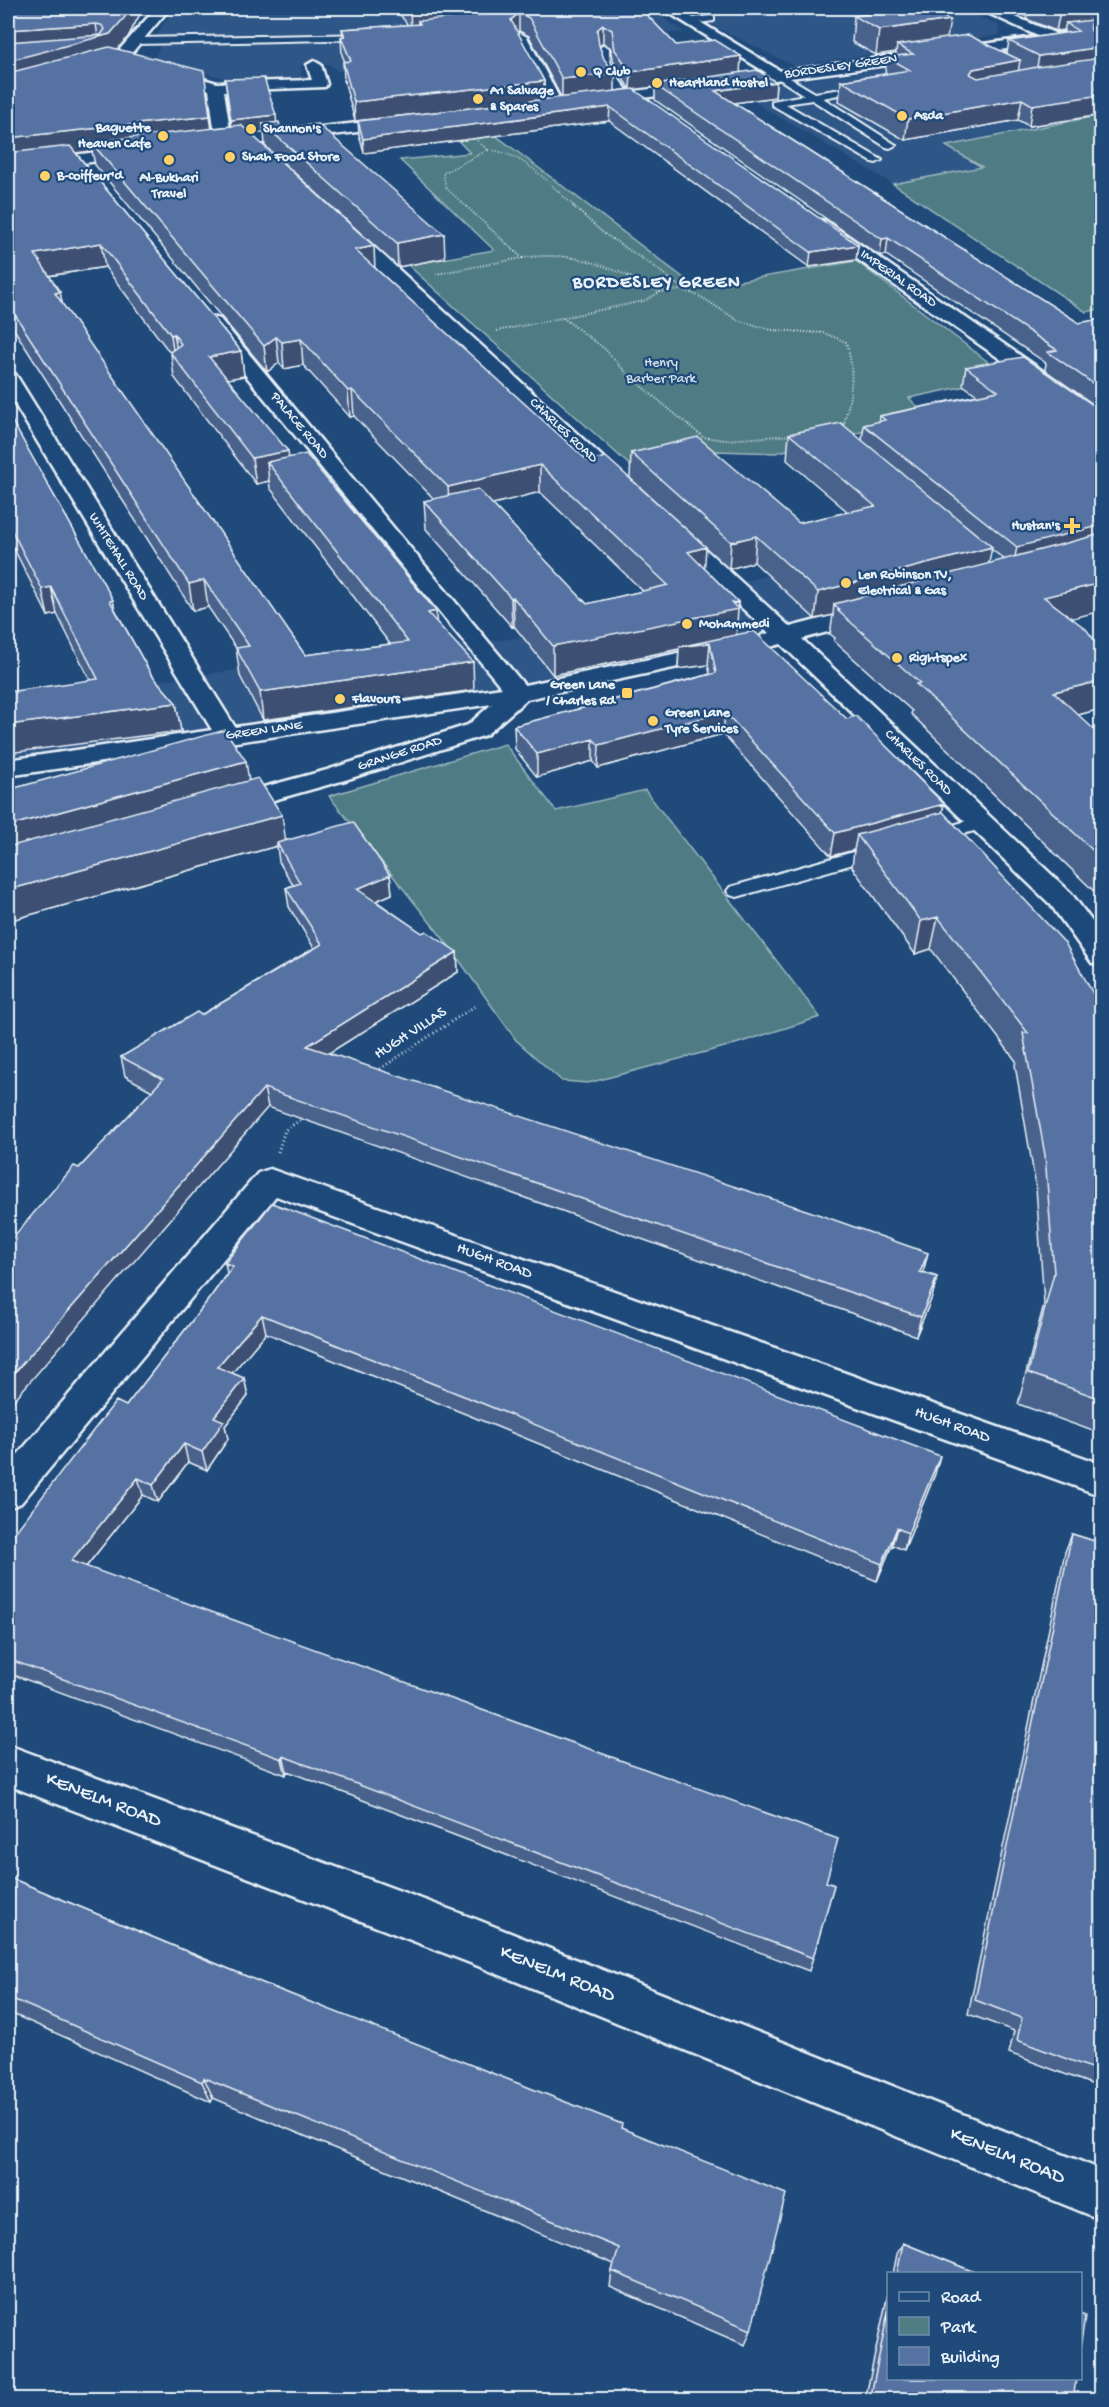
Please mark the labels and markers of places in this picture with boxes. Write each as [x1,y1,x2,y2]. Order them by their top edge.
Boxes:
place label: Q Club [593,64,631,81]
marker: Q Club [574,65,588,79]
place label: Heartland Hostel [669,75,768,92]
marker: Heartland Hostel [650,76,664,90]
place label: A1 Salvage & Spares [489,83,554,116]
marker: A1 Salvage & Spares [471,92,485,106]
place label: Asda [913,108,945,125]
marker: Asda [895,109,909,123]
place label: Baguette Heaven Cafe [78,120,152,153]
place label: Shannon's [263,121,322,138]
marker: Shannon's [244,122,258,136]
marker: Baguette Heaven Cafe [156,129,170,143]
place label: Shah Food Store [242,149,340,166]
marker: Shah Food Store [223,150,237,164]
marker: Al-Bukhari Travel [162,153,176,167]
place label: B-coiffeur'd [56,168,124,185]
marker: B-coiffeur'd [38,169,52,183]
place label: Al-Bukhari Travel [139,170,199,203]
place label: Hustan's [1011,518,1061,535]
marker: Hustan's [1065,519,1079,533]
place label: Len Robinson TV, Electrical & Gas [858,567,952,600]
marker: Len Robinson TV, Electrical & Gas [839,576,853,590]
place label: Mohammedi [699,616,770,633]
marker: Mohammedi [680,617,694,631]
place label: Rightspex [908,650,968,667]
marker: Rightspex [890,651,904,665]
place label: Green Lane / Charles Rd [545,677,617,710]
marker: Green Lane / Charles Rd [620,686,634,700]
place label: Flavours [351,691,401,708]
marker: Flavours [333,692,347,706]
place label: Green Lane Tyre Services [664,705,739,738]
marker: Green Lane Tyre Services [646,714,660,728]

